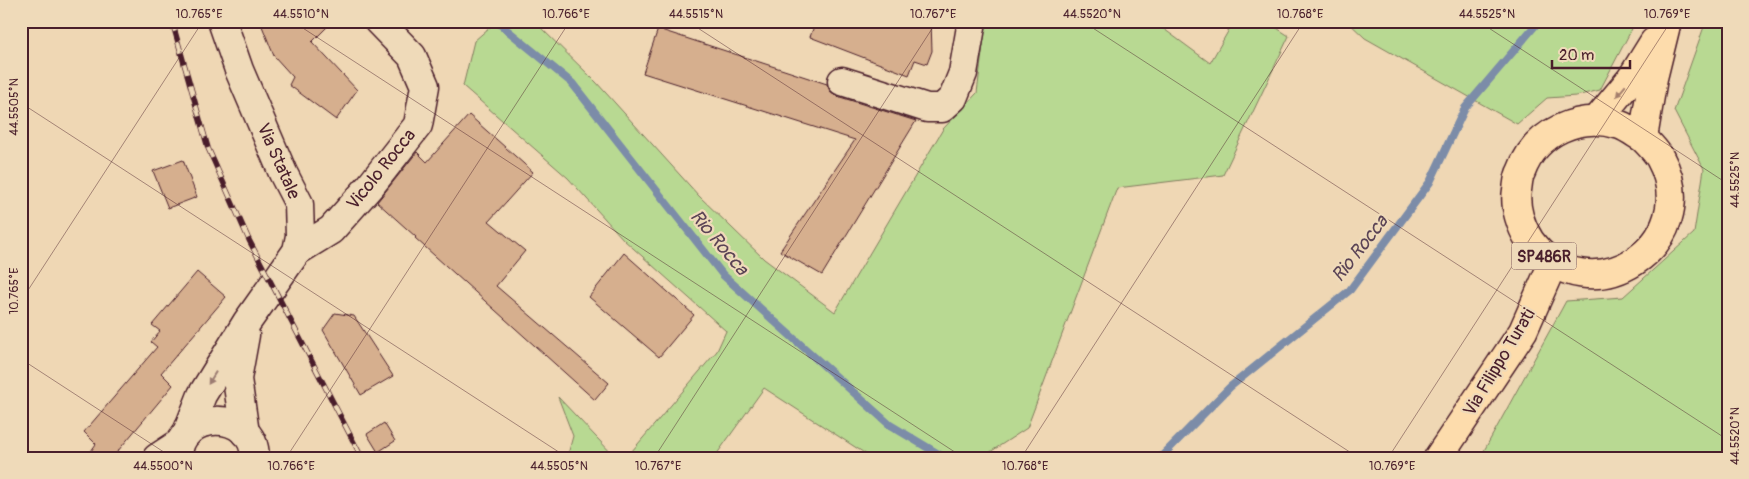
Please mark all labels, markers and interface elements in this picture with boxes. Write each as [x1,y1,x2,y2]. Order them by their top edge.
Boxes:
text: 10.765°E [176,7,222,22]
text: 44.5510°N [273,7,329,22]
text: 10.766°E [542,7,590,22]
text: 44.5515°N [669,7,723,22]
text: 10.767°E [910,7,956,22]
text: 44.5520°N [1063,7,1121,22]
text: 10.768°E [1277,7,1323,22]
text: 44.5525°N [1459,7,1515,22]
text: 10.769°E [1644,7,1690,22]
scale bar [1552,38,1629,70]
text: 20 m [1559,46,1594,65]
text: 44.5505°N [7,78,22,136]
one-way arrow [1615,85,1626,98]
street label: Via Statale [252,120,305,203]
street label: Vicolo Rocca [342,124,421,214]
text: 44.5525°N [1728,152,1743,208]
water label: Rio Rocca [685,205,754,281]
water label: Rio Rocca [1326,210,1394,287]
road number: SP486R [1512,242,1576,270]
text: 10.765°E [7,268,22,314]
street label: Via Filippo Turati [1458,304,1541,420]
one-way arrow [208,371,217,384]
text: 44.5520°N [1728,407,1743,465]
text: 44.5500°N [133,459,193,474]
text: 10.766°E [267,459,315,474]
text: 44.5505°N [530,459,588,474]
text: 10.767°E [635,459,681,474]
text: 10.768°E [1002,459,1048,474]
text: 10.769°E [1369,459,1415,474]

